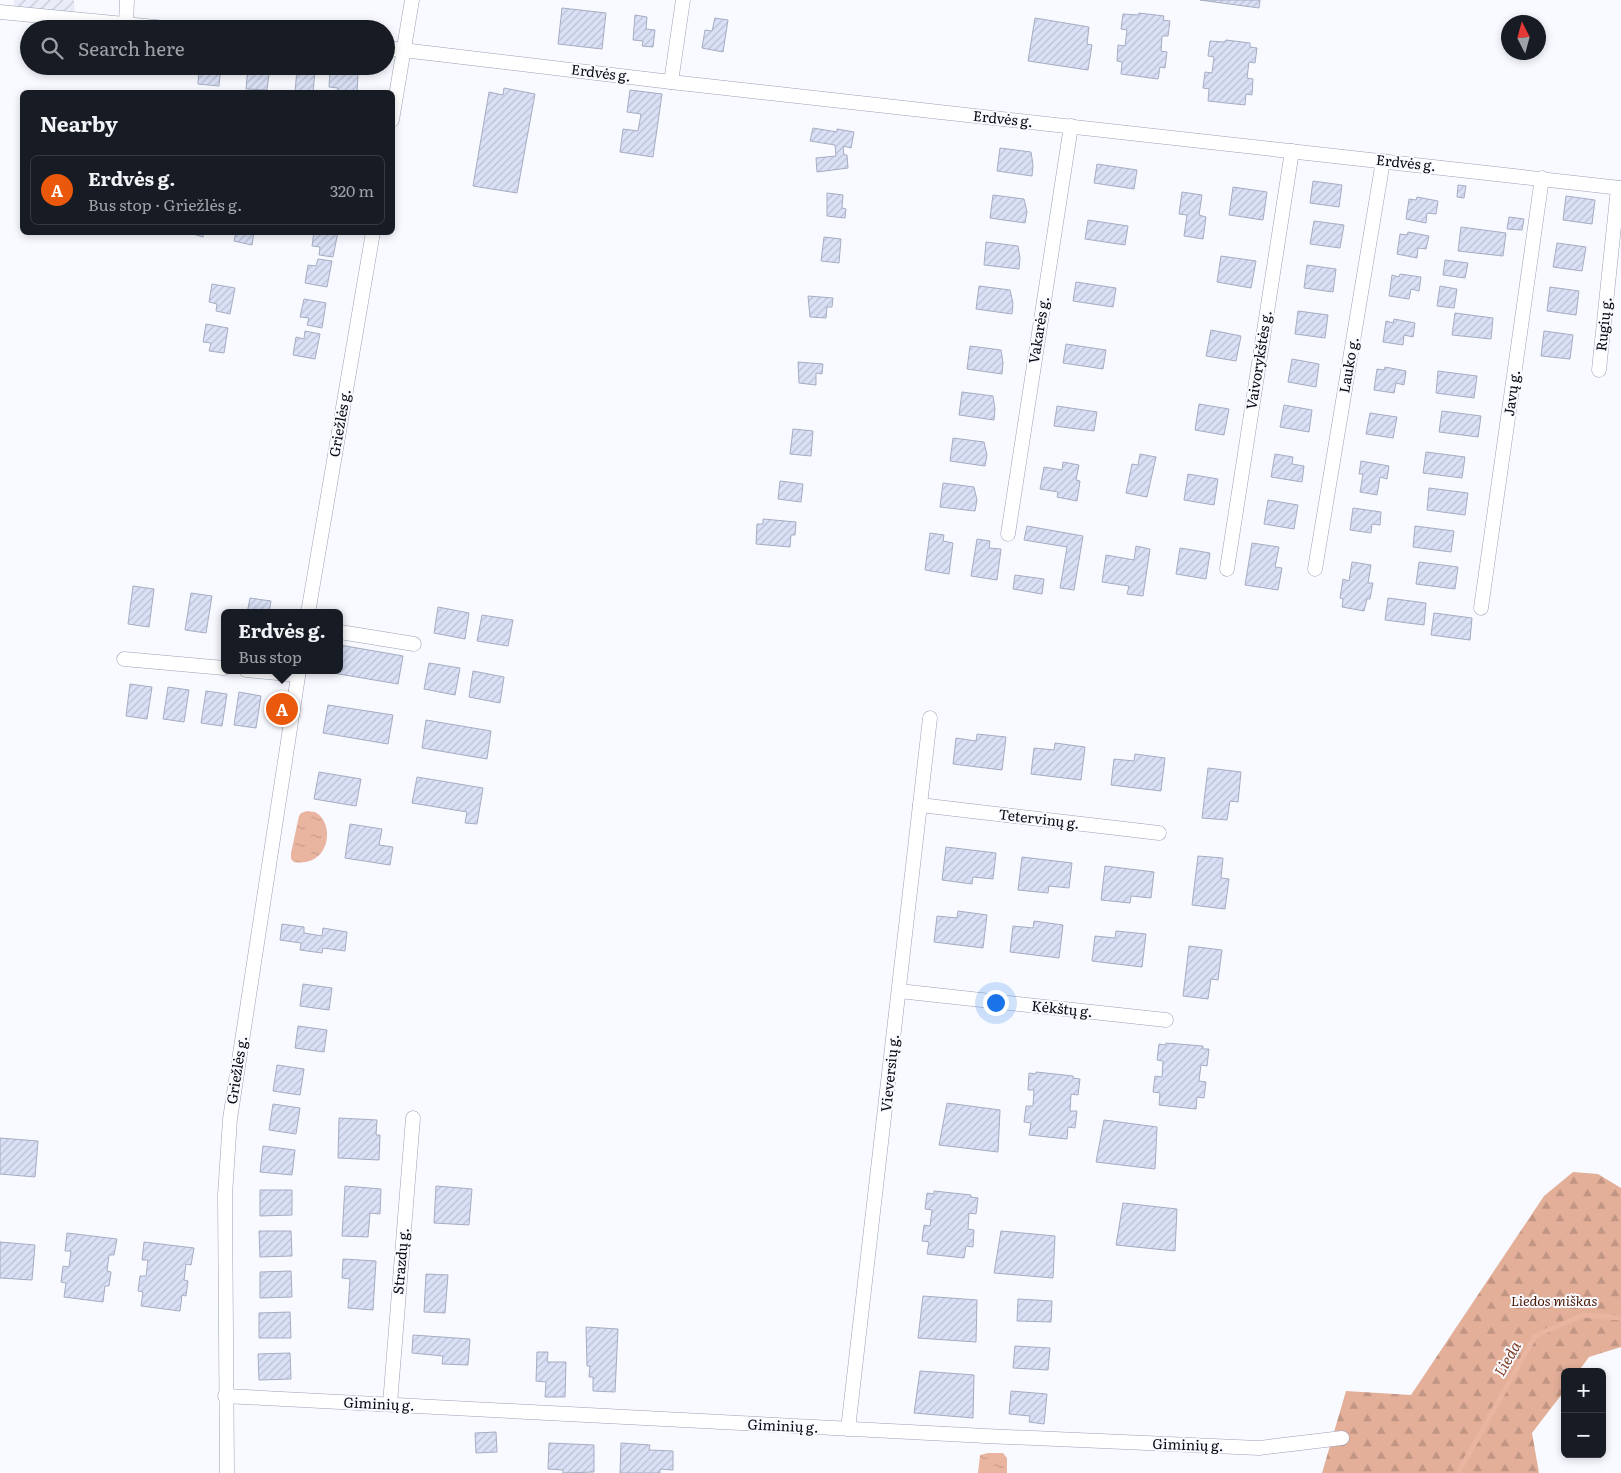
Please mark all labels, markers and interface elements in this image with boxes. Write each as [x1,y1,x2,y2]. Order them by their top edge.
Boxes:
north arrow [1501,15,1546,60]
search box [20,20,395,75]
icon: search [38,34,66,62]
text: Search here [78,34,185,62]
street label: Erdvės g. [570,58,632,86]
street label: Erdvės g. [972,105,1034,131]
text: Nearby [40,107,118,138]
street label: Erdvės g. [1375,149,1437,175]
text: Erdvės g. [88,164,176,192]
text: A [51,178,63,202]
text: 320 m [330,178,374,202]
text: Bus stop · Griežlės g. [88,192,242,216]
street label: Vakarės g. [1023,295,1053,365]
street label: Rugių g. [1590,296,1616,352]
street label: Vaivorykštės g. [1240,309,1276,411]
street label: Lauko g. [1333,335,1363,395]
street label: Javų g. [1498,368,1524,417]
street label: Griežlės g. [323,387,355,459]
popup [221,609,343,674]
text: Erdvės g. [238,616,326,644]
text: Bus stop [238,644,302,668]
pin: A [266,690,298,728]
street label: Tetervinų g. [997,803,1081,833]
your location [983,990,1009,1016]
street label: Kėkštų g. [1031,995,1094,1021]
street label: Vieversių g. [875,1033,903,1113]
street label: Griežlės g. [221,1034,251,1105]
street label: Strazdų g. [387,1227,413,1295]
park label: Liedos miškas [1511,1290,1597,1310]
water label: Lieda [1487,1336,1526,1380]
map controls [1561,1368,1606,1458]
button: + [1561,1368,1606,1413]
street label: Giminių g. [343,1391,415,1415]
street label: Giminių g. [747,1413,819,1437]
button: − [1561,1413,1606,1458]
street label: Giminių g. [1152,1433,1224,1455]

